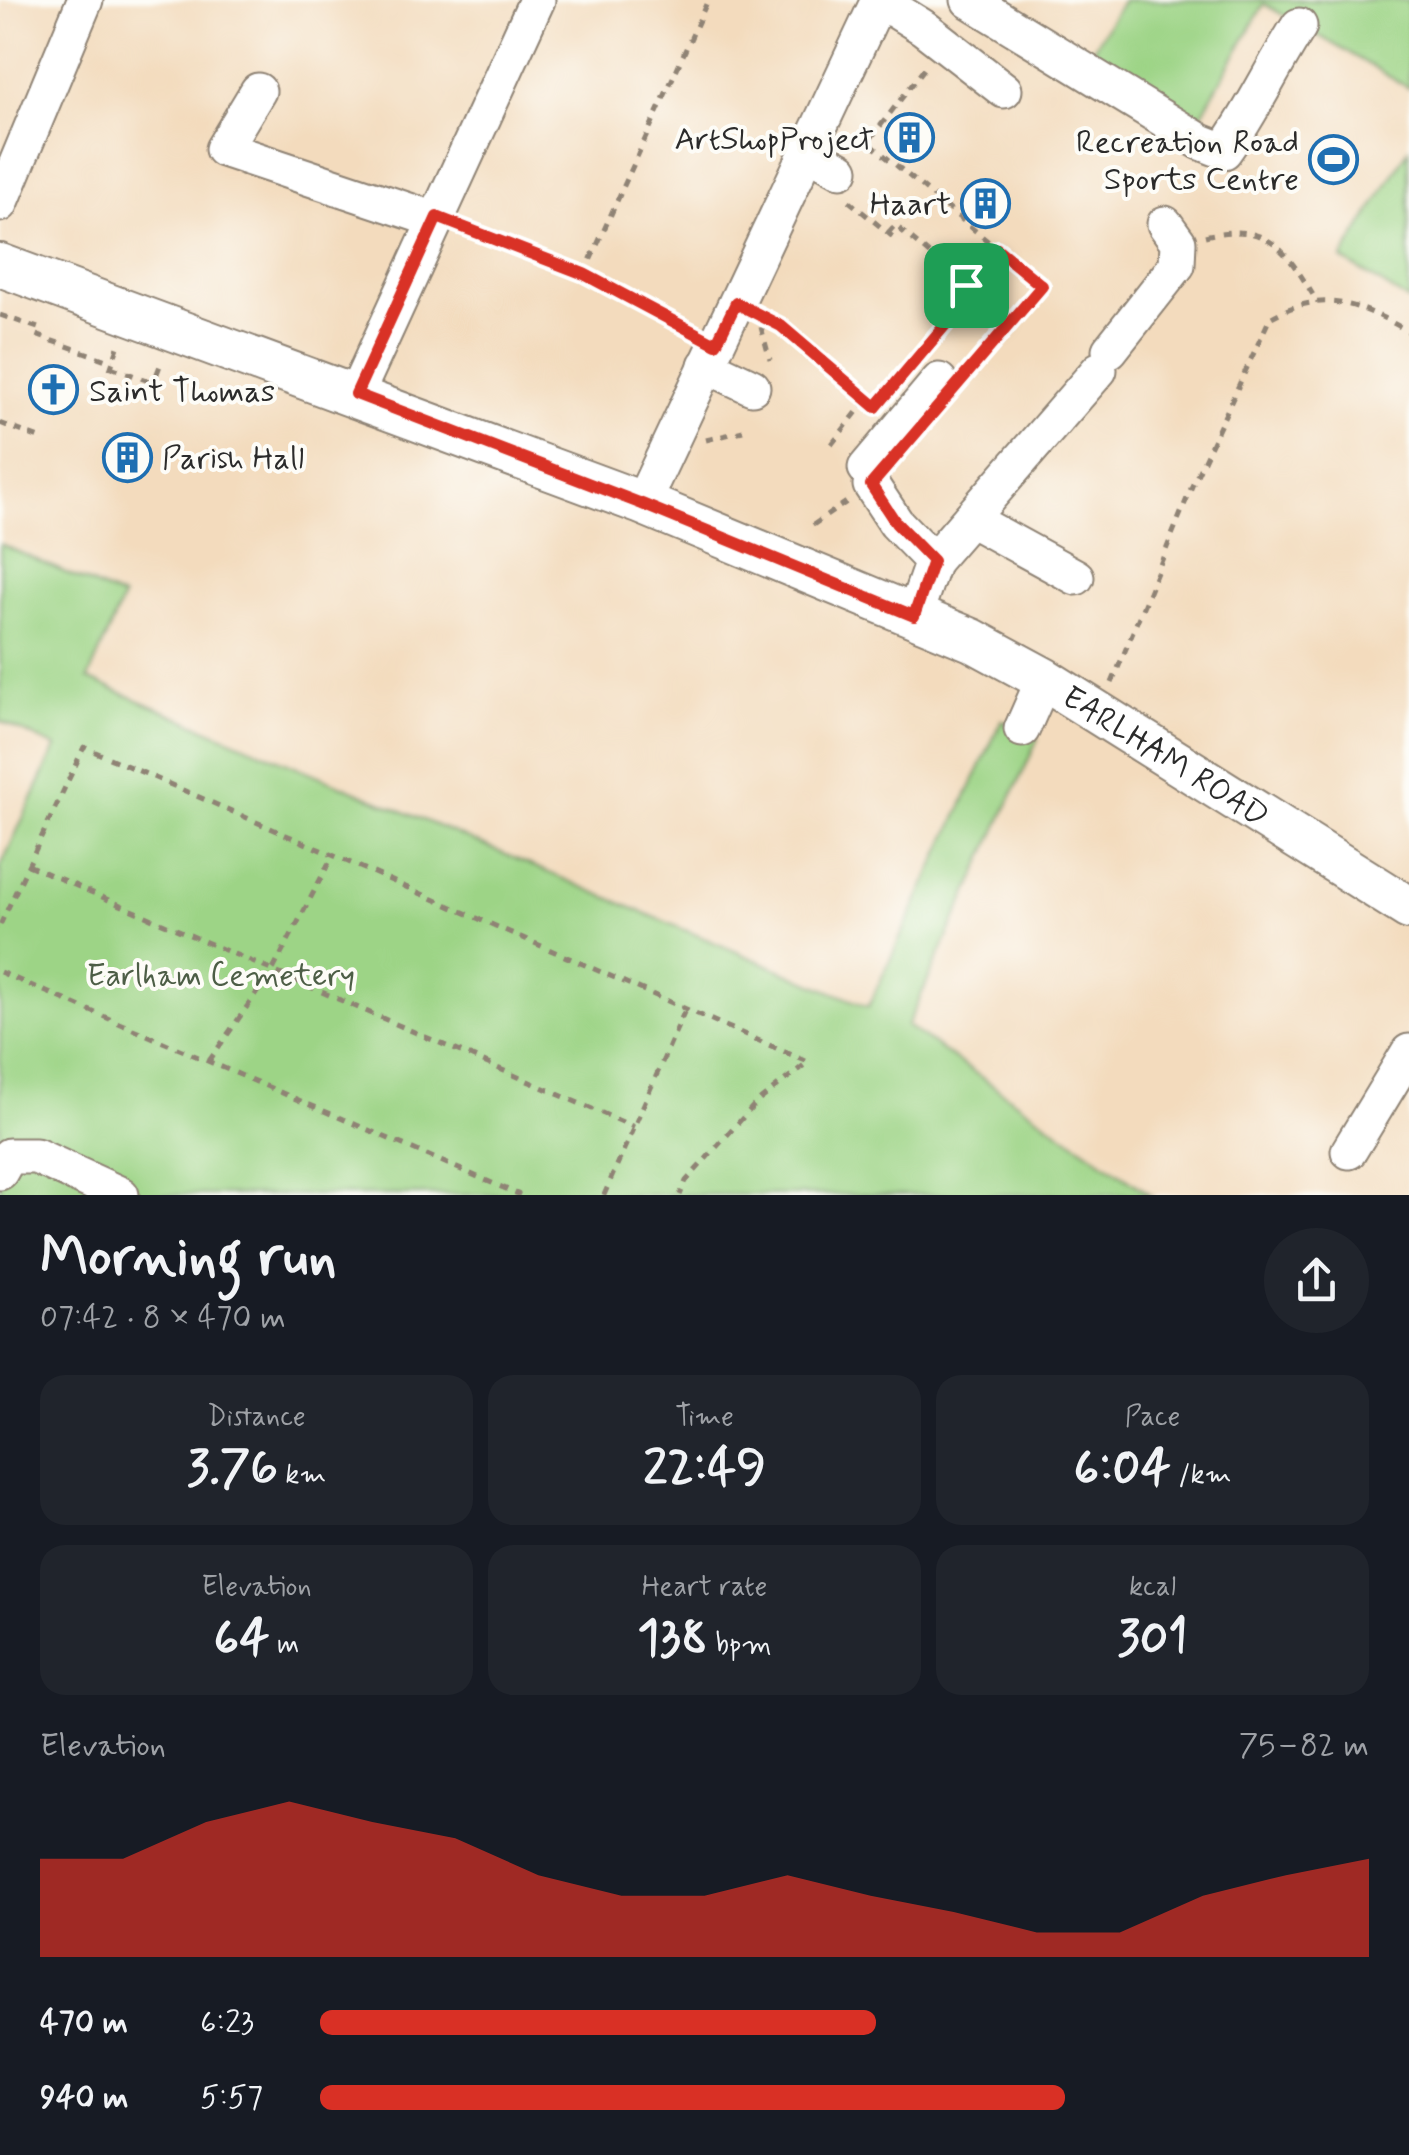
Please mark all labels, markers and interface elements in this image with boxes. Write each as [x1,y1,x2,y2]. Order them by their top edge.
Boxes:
building icon: ArtShopProject [883,112,935,164]
place label: ArtShopProject [674,119,874,161]
place label: Recreation Road Sports Centre [1076,122,1299,201]
sports icon: Recreation Road Sports Centre [1308,133,1360,185]
building icon: Haart [960,177,1012,229]
place label: Haart [870,184,951,226]
pin [924,243,1009,328]
icon: arrive [939,258,994,313]
church icon: Saint Thomas [28,364,80,416]
place label: Saint Thomas [89,371,275,413]
building icon: Parish Hall [101,431,153,483]
place label: Parish Hall [162,438,304,480]
street label: EARLHAM ROAD [1054,677,1276,838]
park label: Earlham Cemetery [87,955,355,997]
text: Morning run [40,1223,337,1295]
button: share [1264,1228,1369,1333]
text: 07:42 · 8 × 470 m [40,1297,286,1339]
text: Distance [207,1399,306,1436]
text: Time [675,1399,734,1436]
text: Pace [1125,1399,1180,1436]
text: 3.76 [187,1436,278,1502]
text: 22:49 [643,1436,766,1502]
text: 6:04 [1074,1436,1171,1502]
text: km [278,1457,326,1494]
text: /km [1171,1457,1231,1494]
text: Elevation [201,1569,312,1606]
text: Heart rate [642,1569,767,1606]
text: kcal [1129,1569,1176,1606]
text: 64 [214,1606,270,1672]
text: 138 [637,1606,708,1672]
text: 301 [1117,1606,1188,1672]
text: m [270,1627,299,1664]
text: bpm [708,1627,772,1664]
text: Elevation [40,1725,166,1767]
text: 75–82 m [1239,1725,1369,1767]
text: 470 m [40,2002,128,2044]
text: 6:23 [200,2002,254,2044]
text: 940 m [40,2077,128,2119]
text: 5:57 [200,2077,263,2119]

